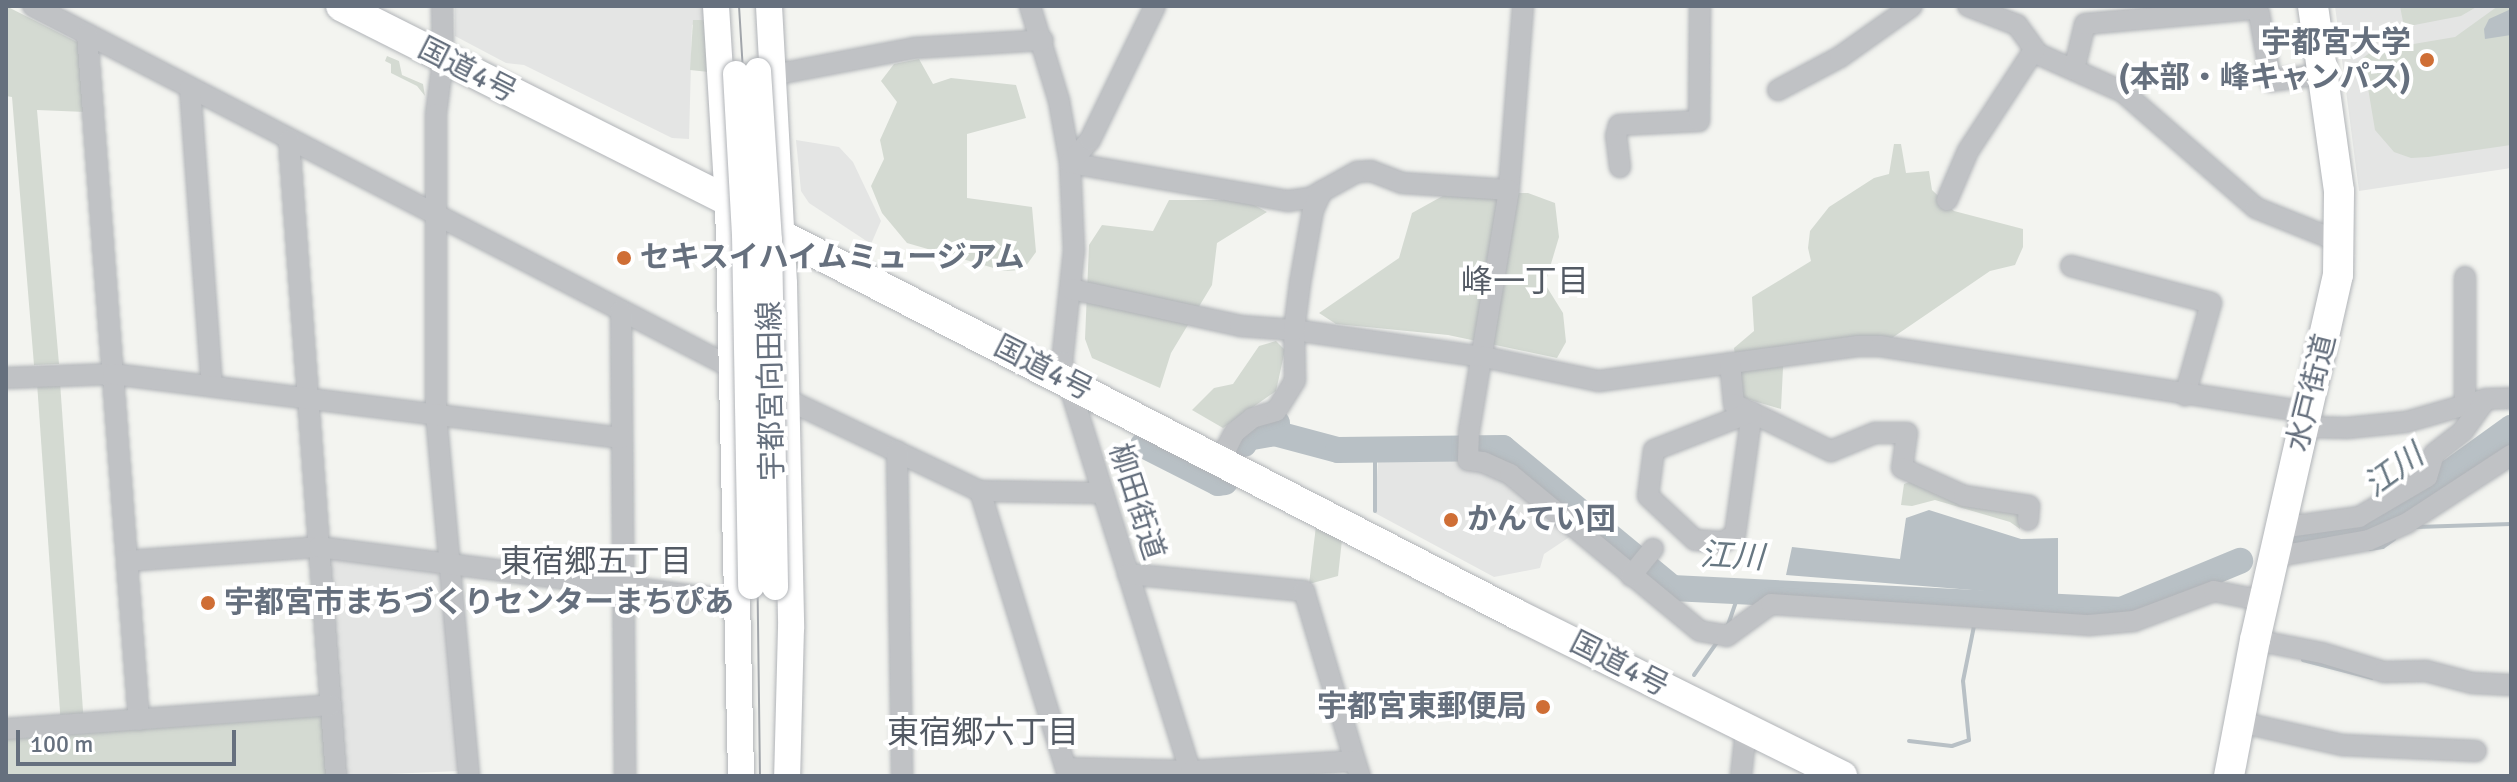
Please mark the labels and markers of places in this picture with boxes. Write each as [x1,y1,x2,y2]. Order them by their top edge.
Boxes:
place label: 宇都宮大学 (本部・峰キャンパス) [2119,25,2411,96]
marker: 宇都宮大学 (本部・峰キャンパス) [2418,51,2436,69]
place label: セキスイハイムミュージアム [640,240,1030,276]
marker: セキスイハイムミュージアム [615,249,633,267]
place label: かんてい団 [1467,502,1617,538]
marker: かんてい団 [1442,511,1460,529]
place label: 宇都宮市まちづくりセンターまちぴあ [224,585,734,621]
marker: 宇都宮市まちづくりセンターまちぴあ [199,594,217,612]
place label: 宇都宮東郵便局 [1317,689,1527,725]
marker: 宇都宮東郵便局 [1534,698,1552,716]

